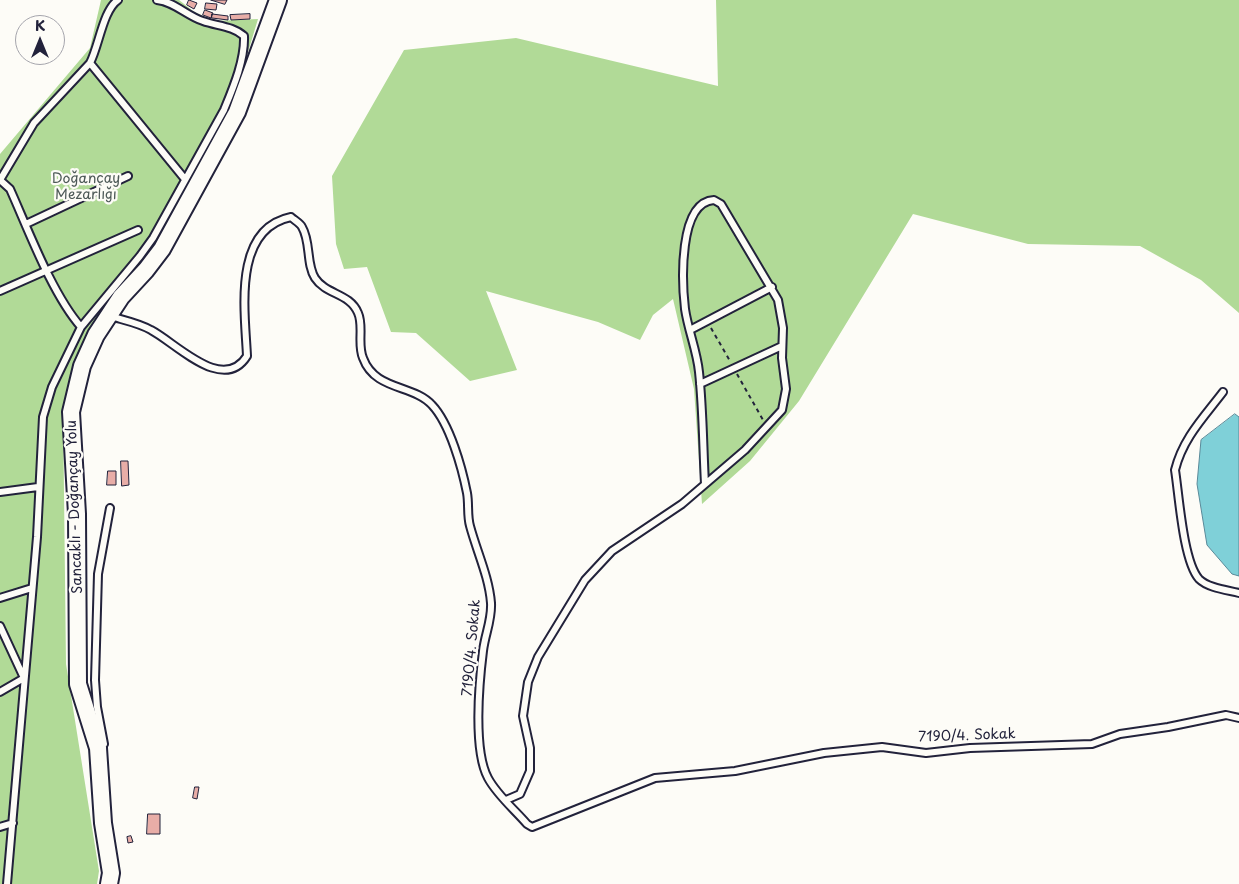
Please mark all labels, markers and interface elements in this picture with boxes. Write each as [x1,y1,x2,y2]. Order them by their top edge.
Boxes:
north arrow [15,15,65,65]
text: K [35,15,45,36]
park label: Doğançay Mezarlığı [52,171,120,203]
street label: Sancaklı - Doğançay Yolu [64,420,86,594]
street label: 7190/4. Sokak [459,599,485,697]
street label: 7190/4. Sokak [918,726,1016,746]

